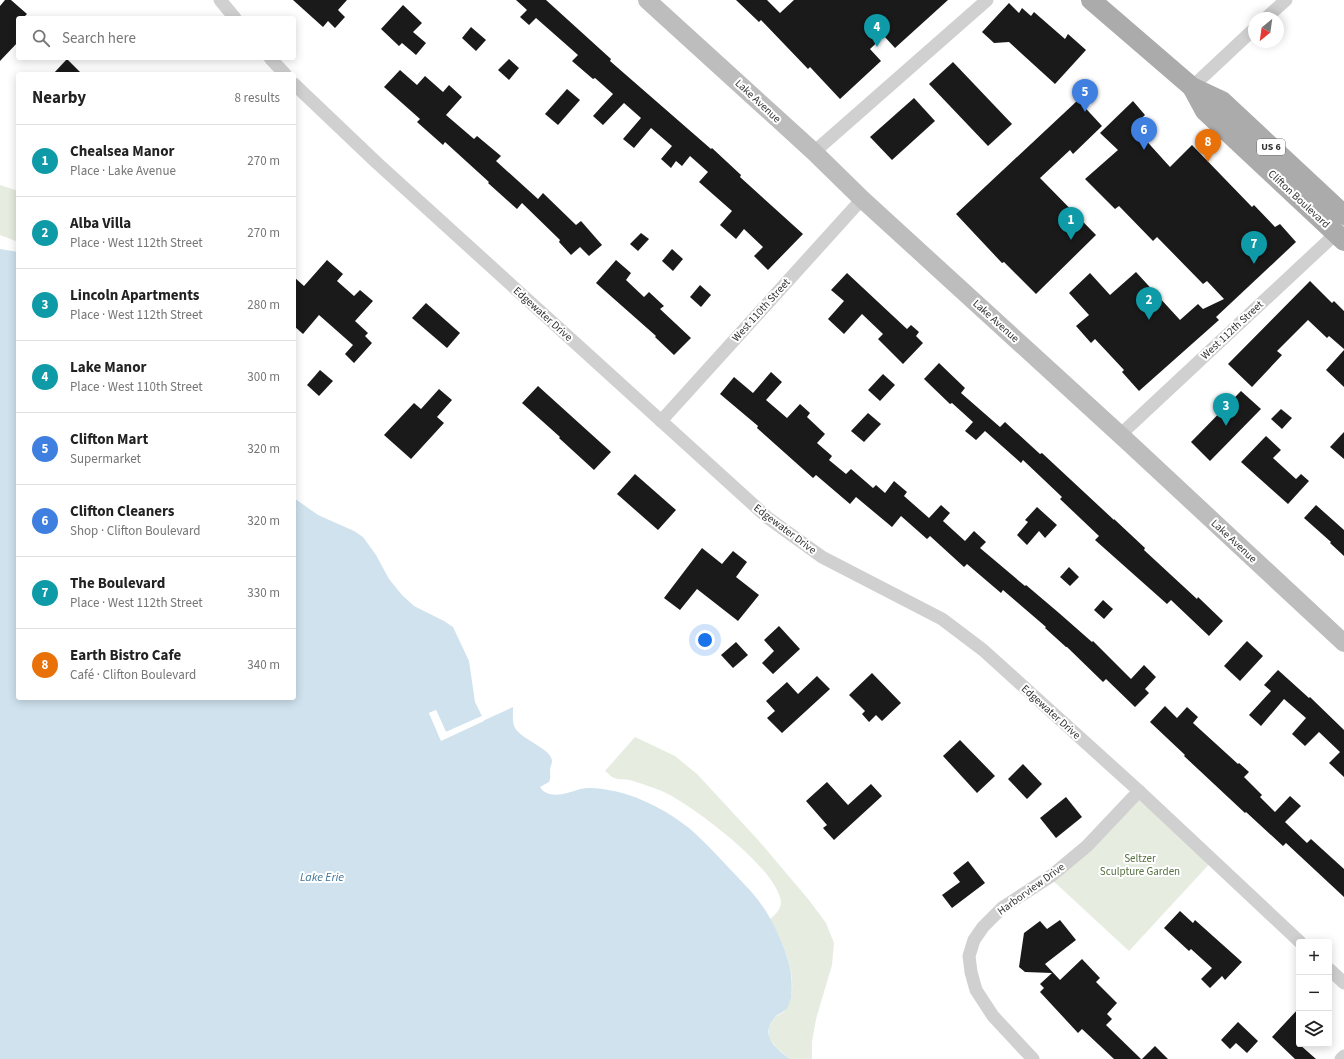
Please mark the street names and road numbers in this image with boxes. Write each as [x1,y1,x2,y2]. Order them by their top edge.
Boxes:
street label: Lake Avenue [732,76,785,127]
road number: US 6 [1257,139,1285,155]
street label: Clifton Boulevard [1265,166,1333,232]
street label: West 110th Street [729,275,794,345]
street label: Edgewater Drive [510,283,576,345]
street label: Lake Avenue [970,296,1023,346]
street label: West 112th Street [1198,297,1267,363]
street label: Edgewater Drive [751,501,820,558]
street label: Lake Avenue [1208,516,1261,567]
street label: Edgewater Drive [1018,681,1084,743]
street label: Harborview Drive [994,859,1068,919]

